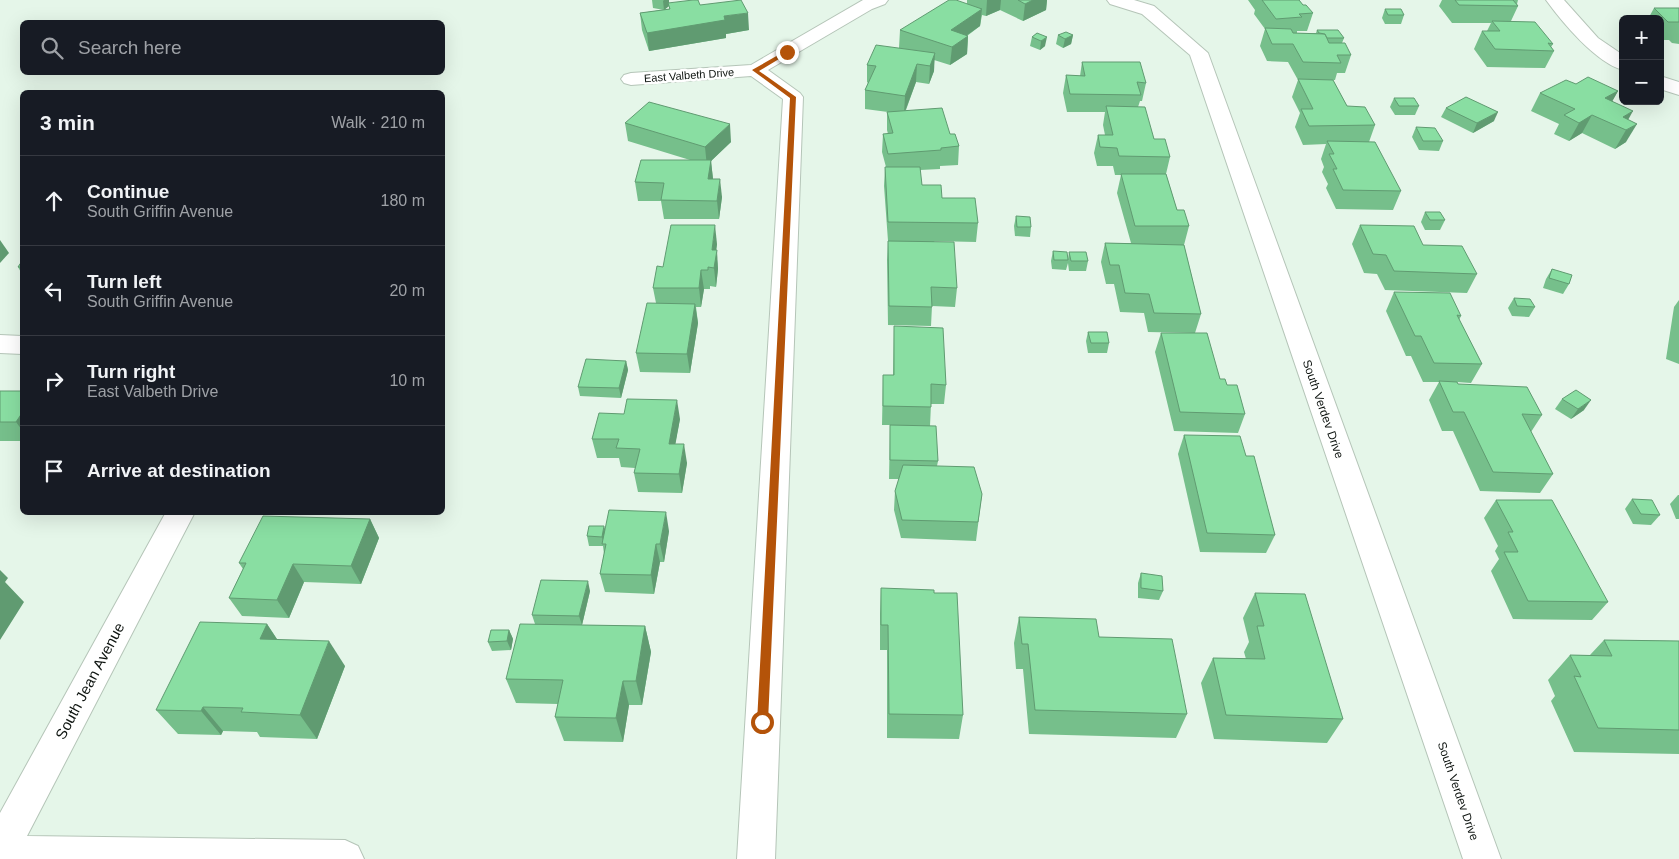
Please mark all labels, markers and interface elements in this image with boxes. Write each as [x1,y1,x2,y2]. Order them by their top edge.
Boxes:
map controls [1619,15,1664,105]
button: + [1619,15,1664,60]
search box [20,20,445,75]
icon: search [38,34,66,62]
text: Search here [78,37,182,58]
route end [776,41,799,64]
button: − [1619,60,1664,105]
street label: East Valbeth Drive [644,66,734,84]
text: 3 min [40,111,95,134]
text: Walk · 210 m [331,114,425,131]
text: Continue [87,181,169,202]
icon: ahead [40,187,68,215]
text: 180 m [381,192,425,209]
text: South Griffin Avenue [87,203,233,220]
text: Turn left [87,271,162,292]
icon: left [40,277,68,305]
text: 20 m [389,282,425,299]
text: South Griffin Avenue [87,293,233,310]
street label: South Verdev Drive [1300,358,1347,460]
text: Turn right [87,361,175,382]
icon: right [40,367,68,395]
text: 10 m [389,372,425,389]
text: East Valbeth Drive [87,383,218,400]
icon: arrive [40,457,68,485]
text: Arrive at destination [87,460,271,481]
street label: South Jean Avenue [52,619,128,742]
route start [751,711,774,734]
street label: South Verdev Drive [1435,740,1482,842]

